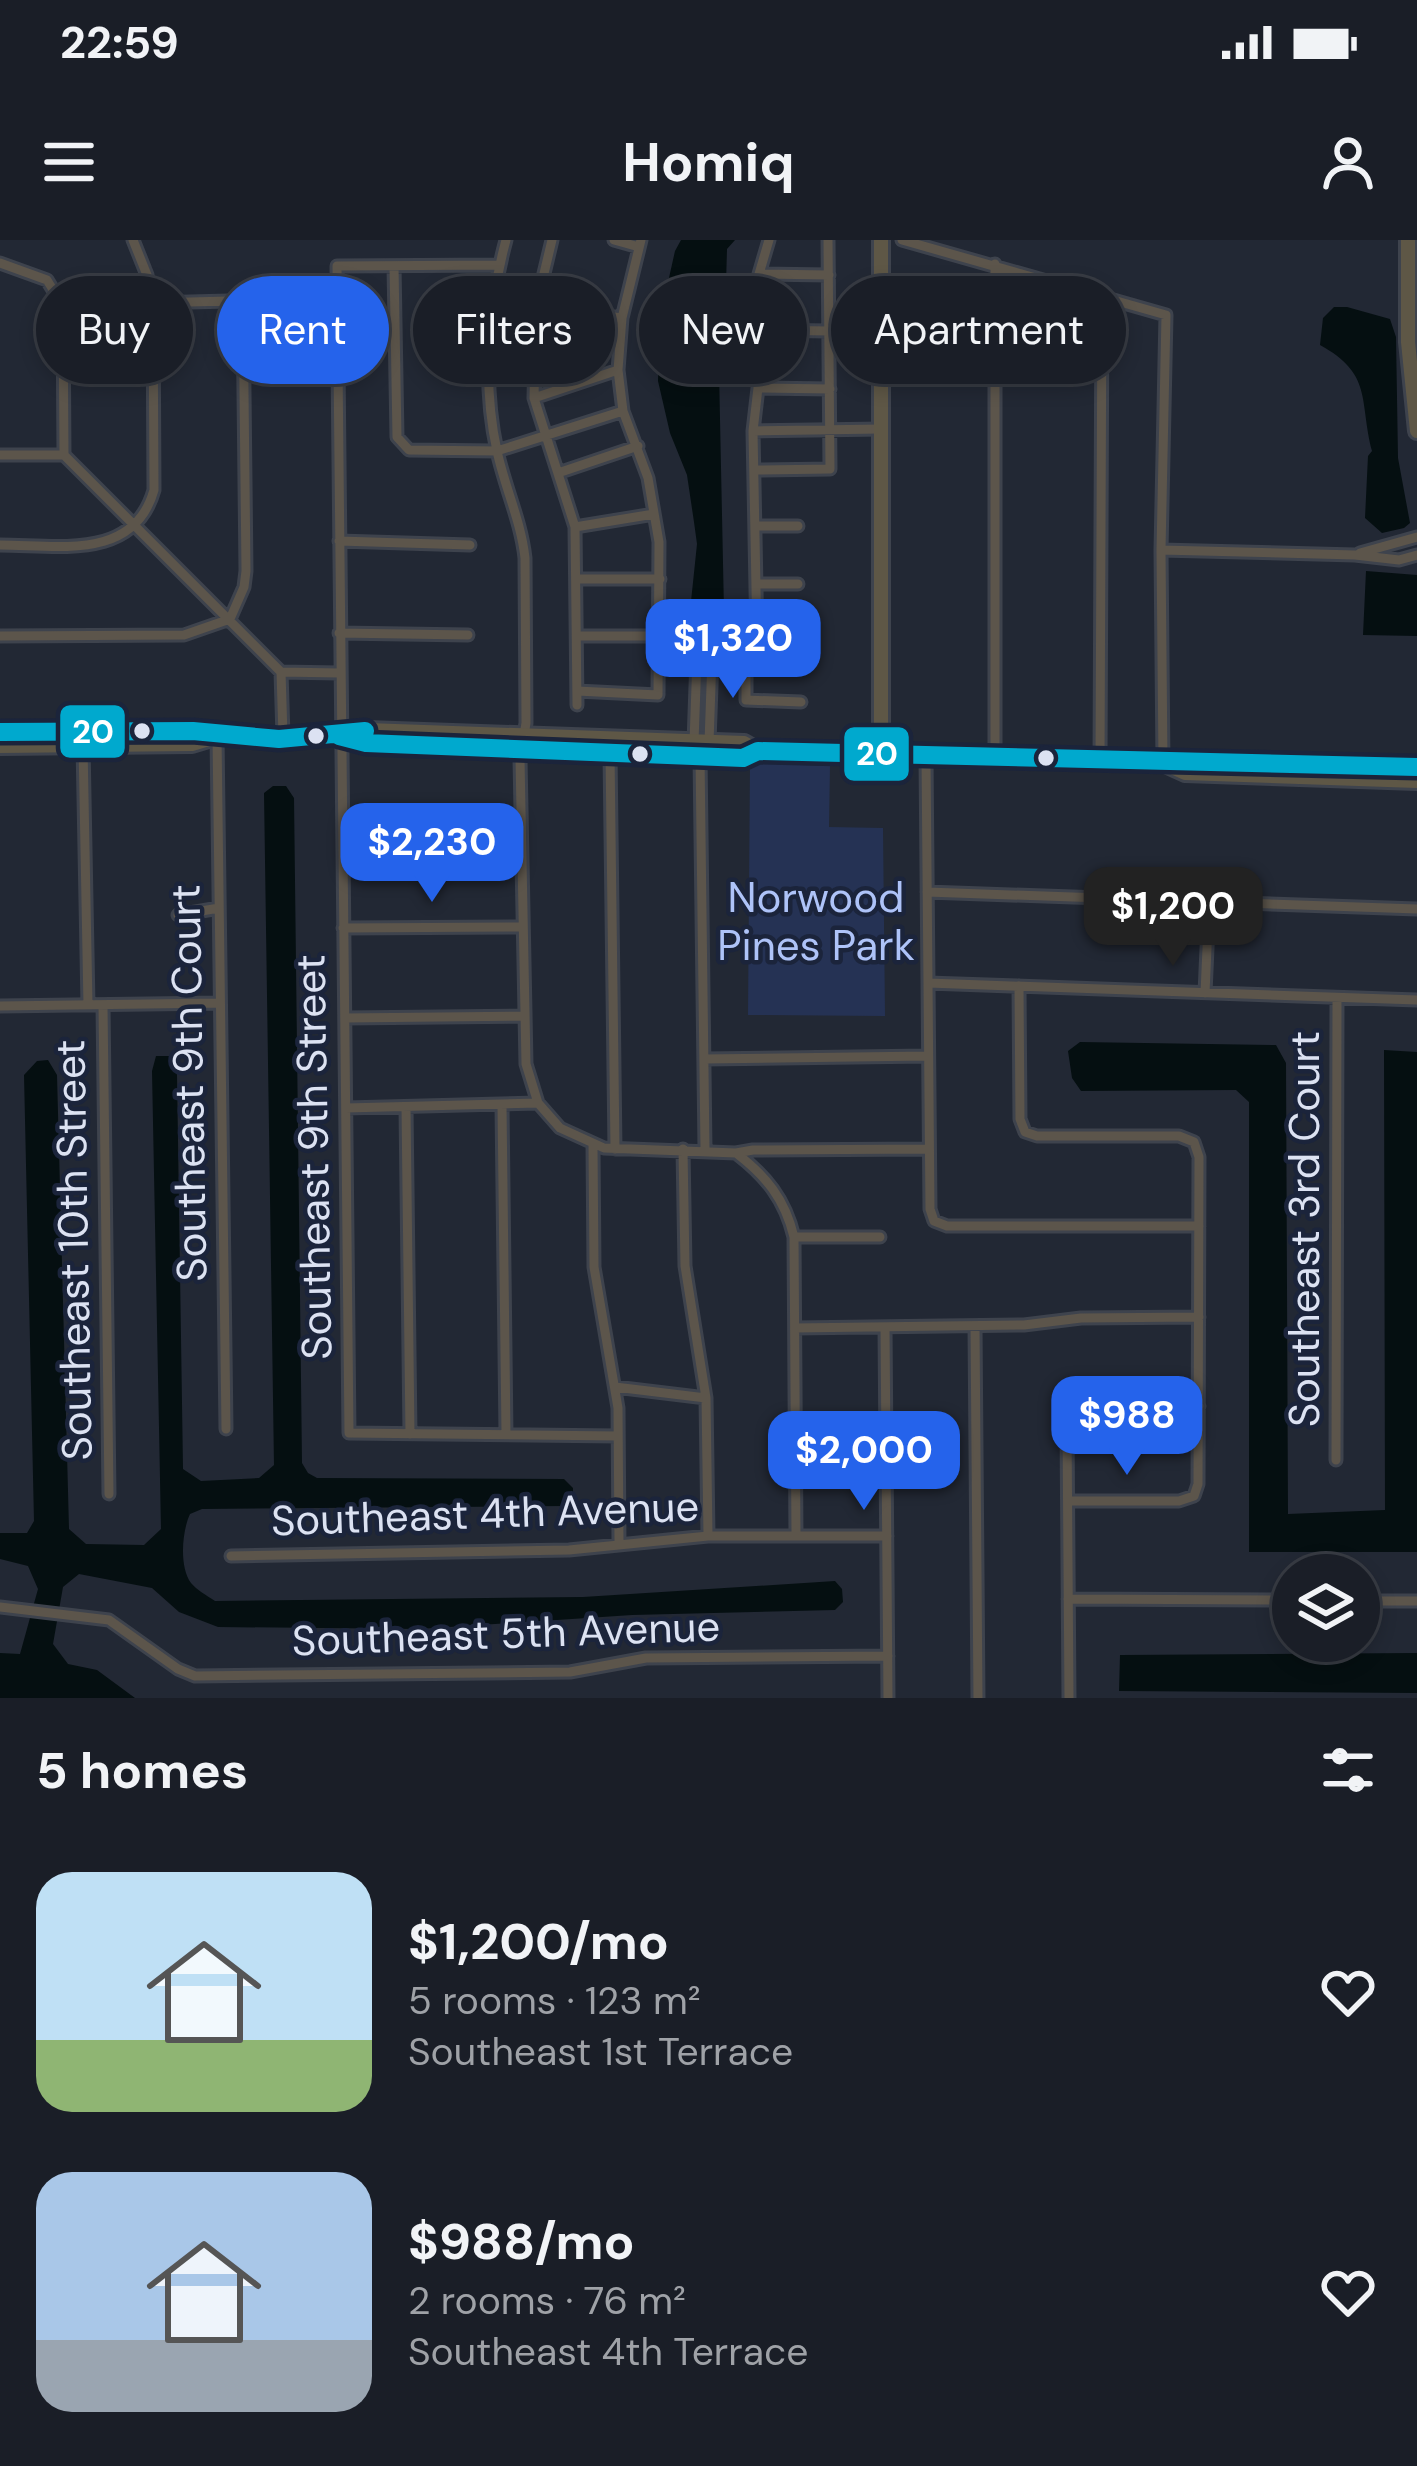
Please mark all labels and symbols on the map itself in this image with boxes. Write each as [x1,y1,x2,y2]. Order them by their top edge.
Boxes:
pin: $1,320 [635,599,831,701]
line badge: 20 [58,703,127,760]
text: 20 [72,710,114,753]
unlabelled marker [131,720,153,742]
unlabelled marker [305,725,327,747]
line badge: 20 [842,725,911,783]
text: 20 [856,732,898,775]
unlabelled marker [629,743,651,765]
unlabelled marker [1035,747,1057,769]
pin: $2,230 [334,803,530,905]
pin: $1,200 [1075,867,1271,969]
park label: Norwood Pines Park [717,870,915,973]
street label: Southeast 9th Court [158,884,219,1282]
street label: Southeast 9th Street [282,954,345,1360]
street label: Southeast 3rd Court [1277,1031,1332,1427]
street label: Southeast 10th Street [42,1039,105,1461]
pin: $988 [1056,1376,1198,1478]
pin: $2,000 [766,1411,962,1513]
street label: Southeast 4th Avenue [270,1479,700,1548]
street label: Southeast 5th Avenue [291,1599,721,1668]

